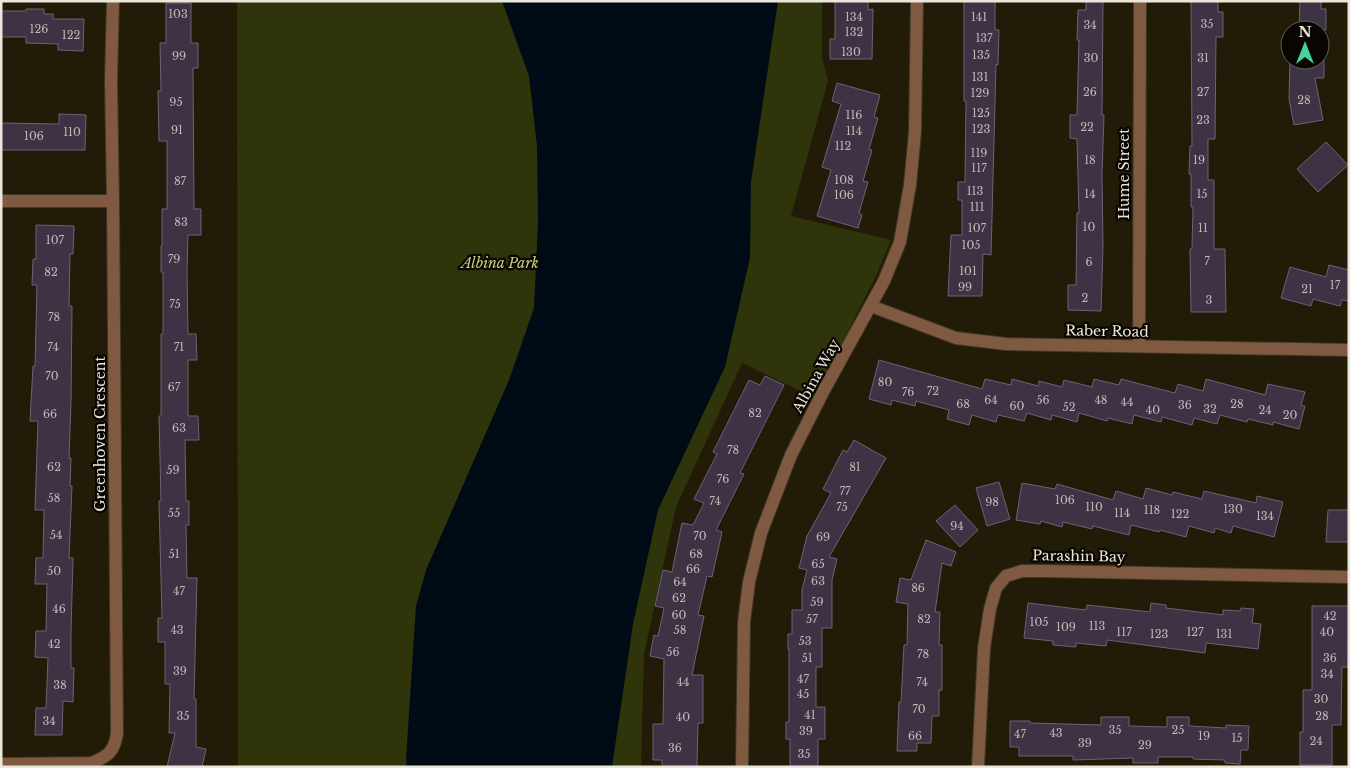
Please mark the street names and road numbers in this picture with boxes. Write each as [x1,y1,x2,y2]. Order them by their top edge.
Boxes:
street label: Hume Street [1115,128,1133,220]
street label: Raber Road [1065,321,1149,341]
street label: Albina Way [788,336,844,417]
street label: Greenhoven Crescent [91,356,109,512]
street label: Parashin Bay [1032,546,1126,566]

